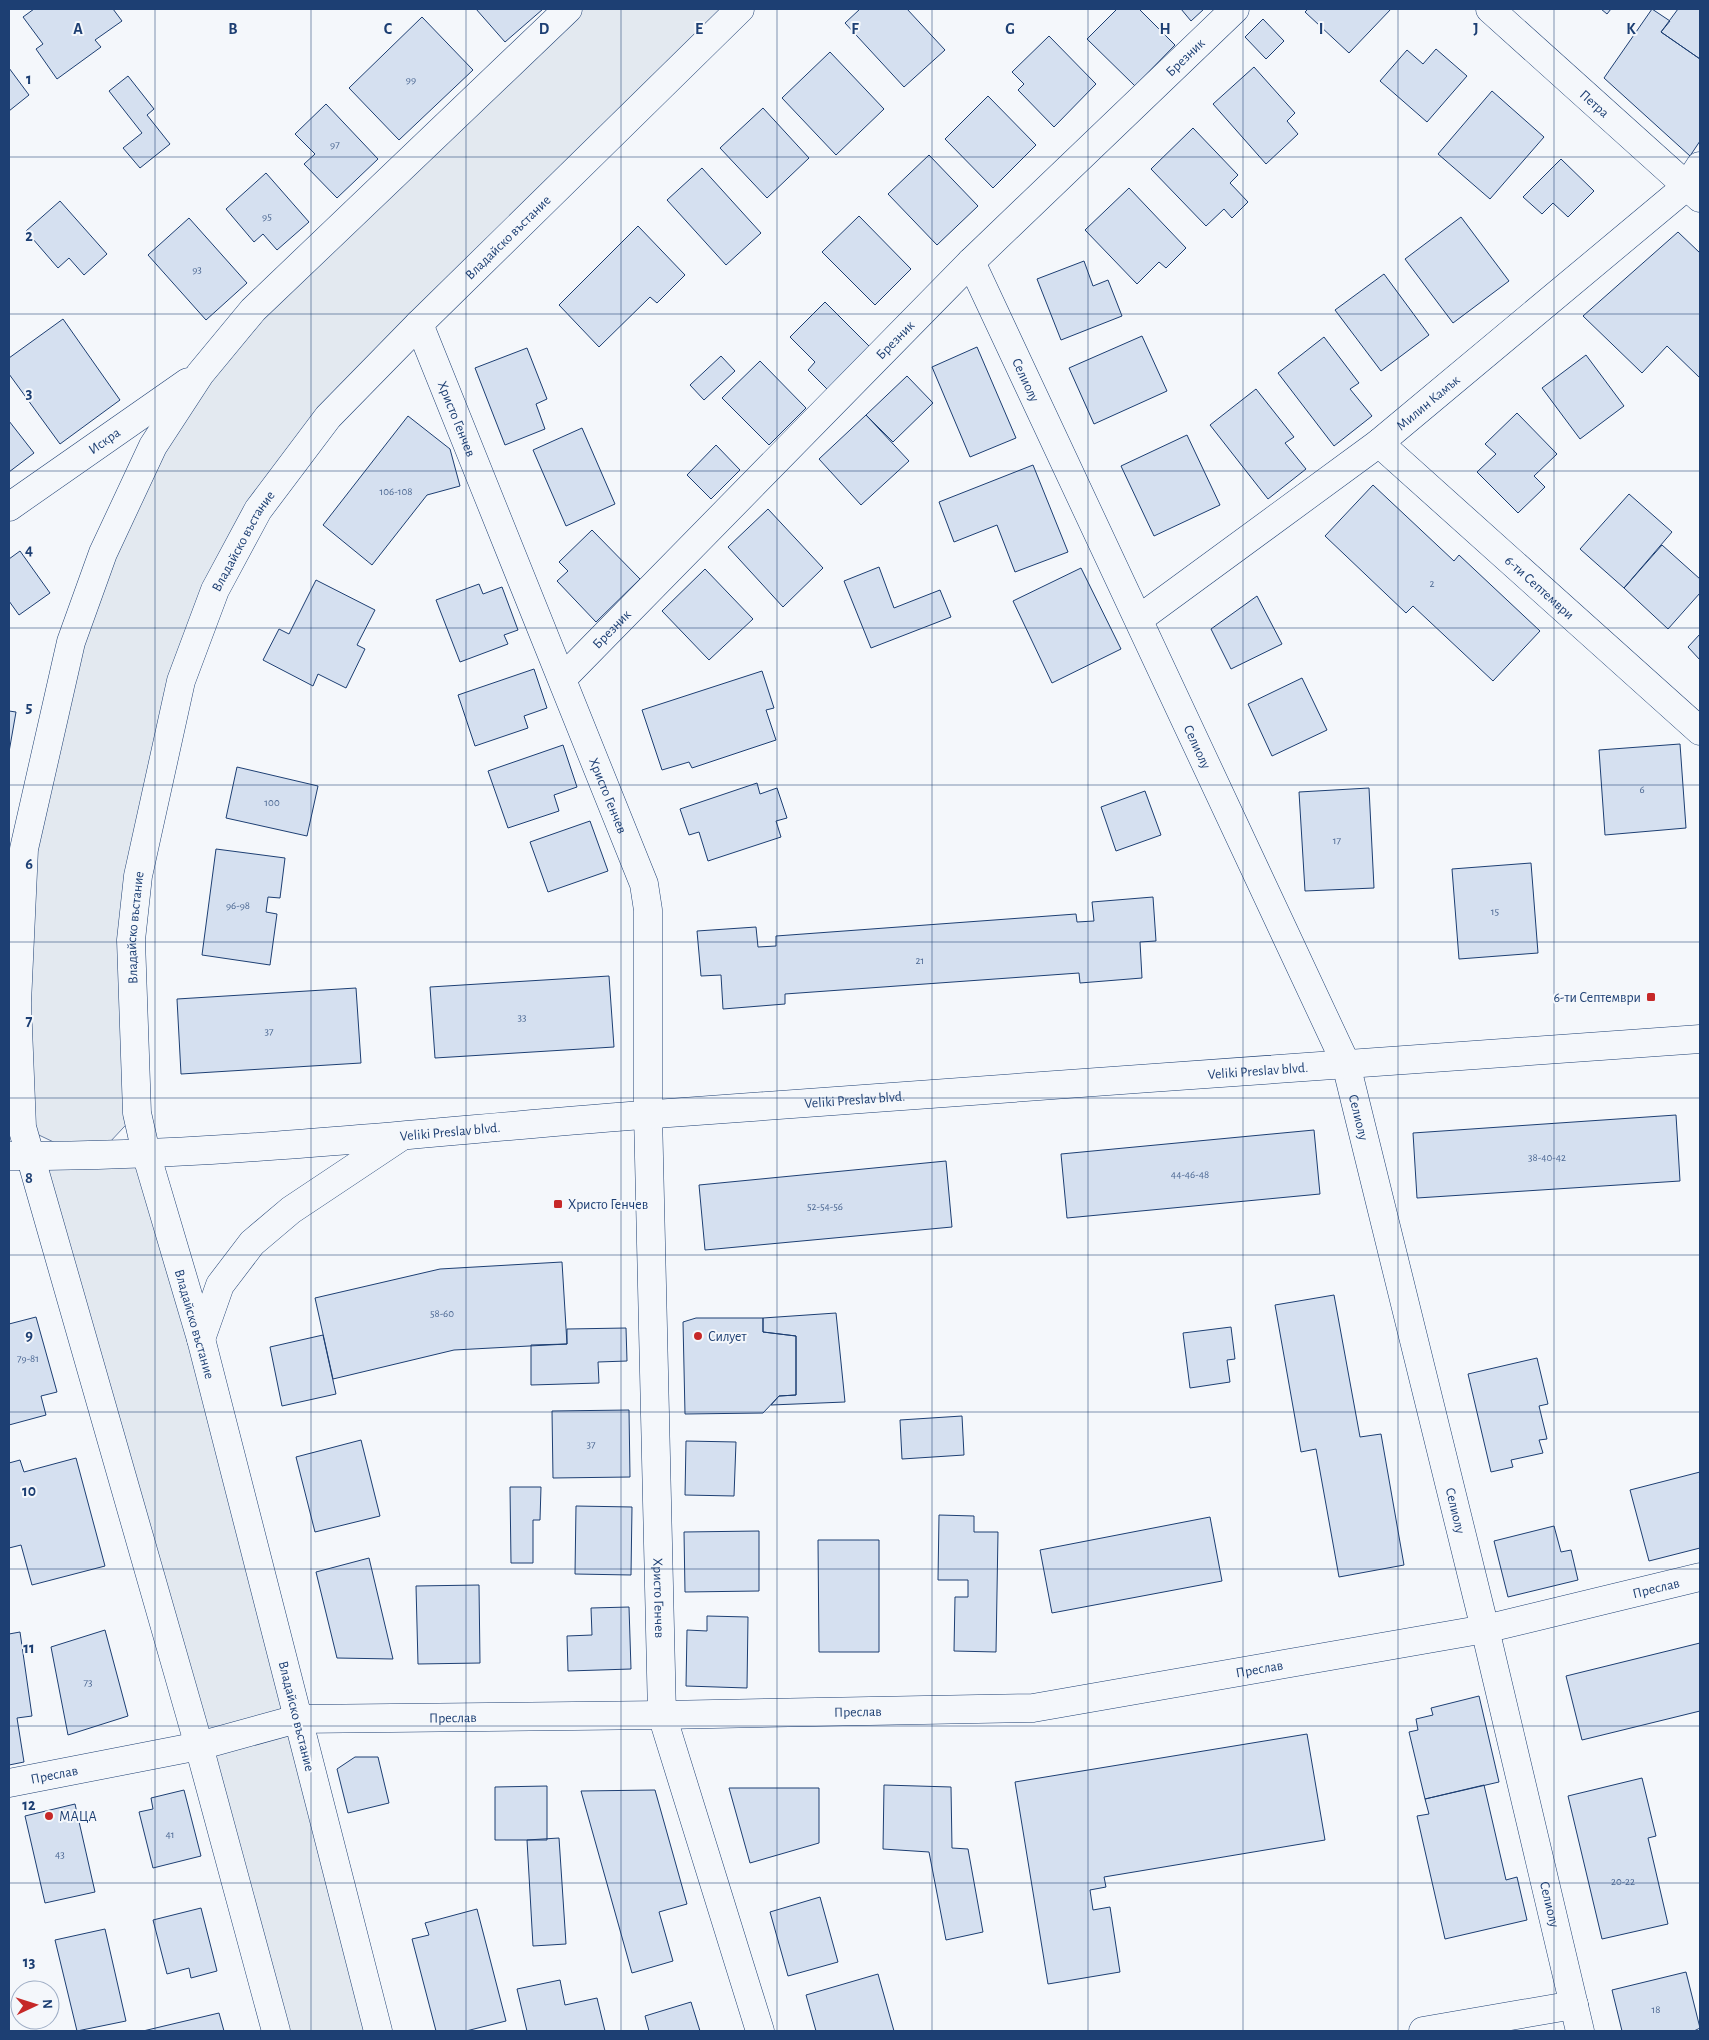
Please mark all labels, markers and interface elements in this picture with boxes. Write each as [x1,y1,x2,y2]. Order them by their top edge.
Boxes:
text: A [73,21,83,37]
text: B [228,21,238,37]
text: C [384,21,393,37]
text: D [539,21,550,37]
text: E [695,21,703,37]
text: F [851,21,859,37]
text: G [1005,21,1015,37]
text: H [1159,21,1171,37]
text: I [1319,21,1323,37]
text: J [1473,21,1479,37]
text: K [1626,21,1636,37]
street label: Брезник [1163,36,1208,79]
text: 1 [26,71,32,87]
house number: 99 [406,74,416,85]
street label: Петра [1577,87,1612,121]
house number: 97 [330,139,340,150]
street label: Владайско въстание [463,193,554,283]
house number: 95 [262,211,272,222]
text: 2 [25,228,33,244]
house number: 93 [192,264,202,275]
street label: Брезник [874,318,918,362]
street label: Селиолу [1009,356,1041,404]
street label: Милин Камък [1394,373,1463,433]
street label: Христо Генчев [435,379,478,459]
text: 3 [26,385,33,401]
street label: Искра [86,425,124,457]
house number: 106-108 [380,486,412,497]
street label: Владайско въстание [210,488,278,594]
text: 4 [25,542,33,558]
street label: 6-ти Септември [1502,554,1576,622]
house number: 2 [1429,578,1435,589]
street label: Брезник [590,607,634,652]
text: 5 [26,699,33,715]
street label: Селиолу [1180,723,1213,771]
street label: Христо Генчев [586,756,629,836]
house number: 6 [1639,784,1645,795]
house number: 100 [264,797,280,808]
house number: 17 [1333,835,1342,846]
text: 6 [25,856,33,872]
street label: Владайско въстание [125,870,147,984]
house number: 96-98 [226,900,250,911]
house number: 15 [1491,906,1500,917]
house number: 21 [916,955,924,966]
place label: 6-ти Септември [1554,991,1641,1005]
marker: 6-ти Септември [1645,991,1657,1003]
house number: 33 [517,1012,527,1023]
text: 7 [26,1013,33,1029]
house number: 37 [264,1026,274,1037]
street label: Veliki Preslav blvd. [1207,1061,1309,1082]
street label: Veliki Preslav blvd. [804,1090,906,1111]
street label: Селиолу [1346,1093,1370,1142]
street label: Veliki Preslav blvd. [399,1121,501,1144]
house number: 38-40-42 [1528,1152,1566,1163]
house number: 44-46-48 [1171,1169,1209,1180]
text: 8 [25,1170,33,1186]
marker: Христо Генчев [552,1198,564,1210]
place label: Христо Генчев [568,1198,648,1212]
house number: 52-54-56 [807,1201,843,1212]
street label: Владайско въстание [172,1268,216,1381]
house number: 58-60 [430,1308,454,1319]
text: 9 [25,1327,33,1343]
marker: Силует [692,1330,704,1342]
place label: Силует [708,1330,747,1344]
house number: 79-81 [17,1353,39,1364]
house number: 37 [586,1439,596,1450]
text: 10 [22,1483,36,1499]
street label: Селиолу [1442,1486,1467,1535]
street label: Христо Генчев [650,1558,666,1638]
street label: Преслав [1631,1576,1681,1601]
text: 11 [23,1640,35,1656]
street label: Преслав [1235,1658,1284,1680]
street label: Владайско въстание [276,1659,317,1773]
house number: 73 [83,1677,93,1688]
street label: Преслав [834,1705,882,1720]
street label: Преслав [429,1711,477,1726]
street label: Преслав [30,1764,79,1787]
text: 12 [22,1797,36,1813]
marker: МАЦА [43,1810,55,1822]
place label: МАЦА [59,1810,97,1824]
house number: 41 [165,1829,175,1840]
house number: 43 [55,1849,65,1860]
house number: 20-22 [1611,1876,1635,1887]
street label: Селиолу [1537,1880,1561,1929]
text: 13 [23,1954,35,1970]
north arrow [10,1980,60,2030]
text: N [40,1999,54,2010]
house number: 18 [1652,2004,1661,2015]

